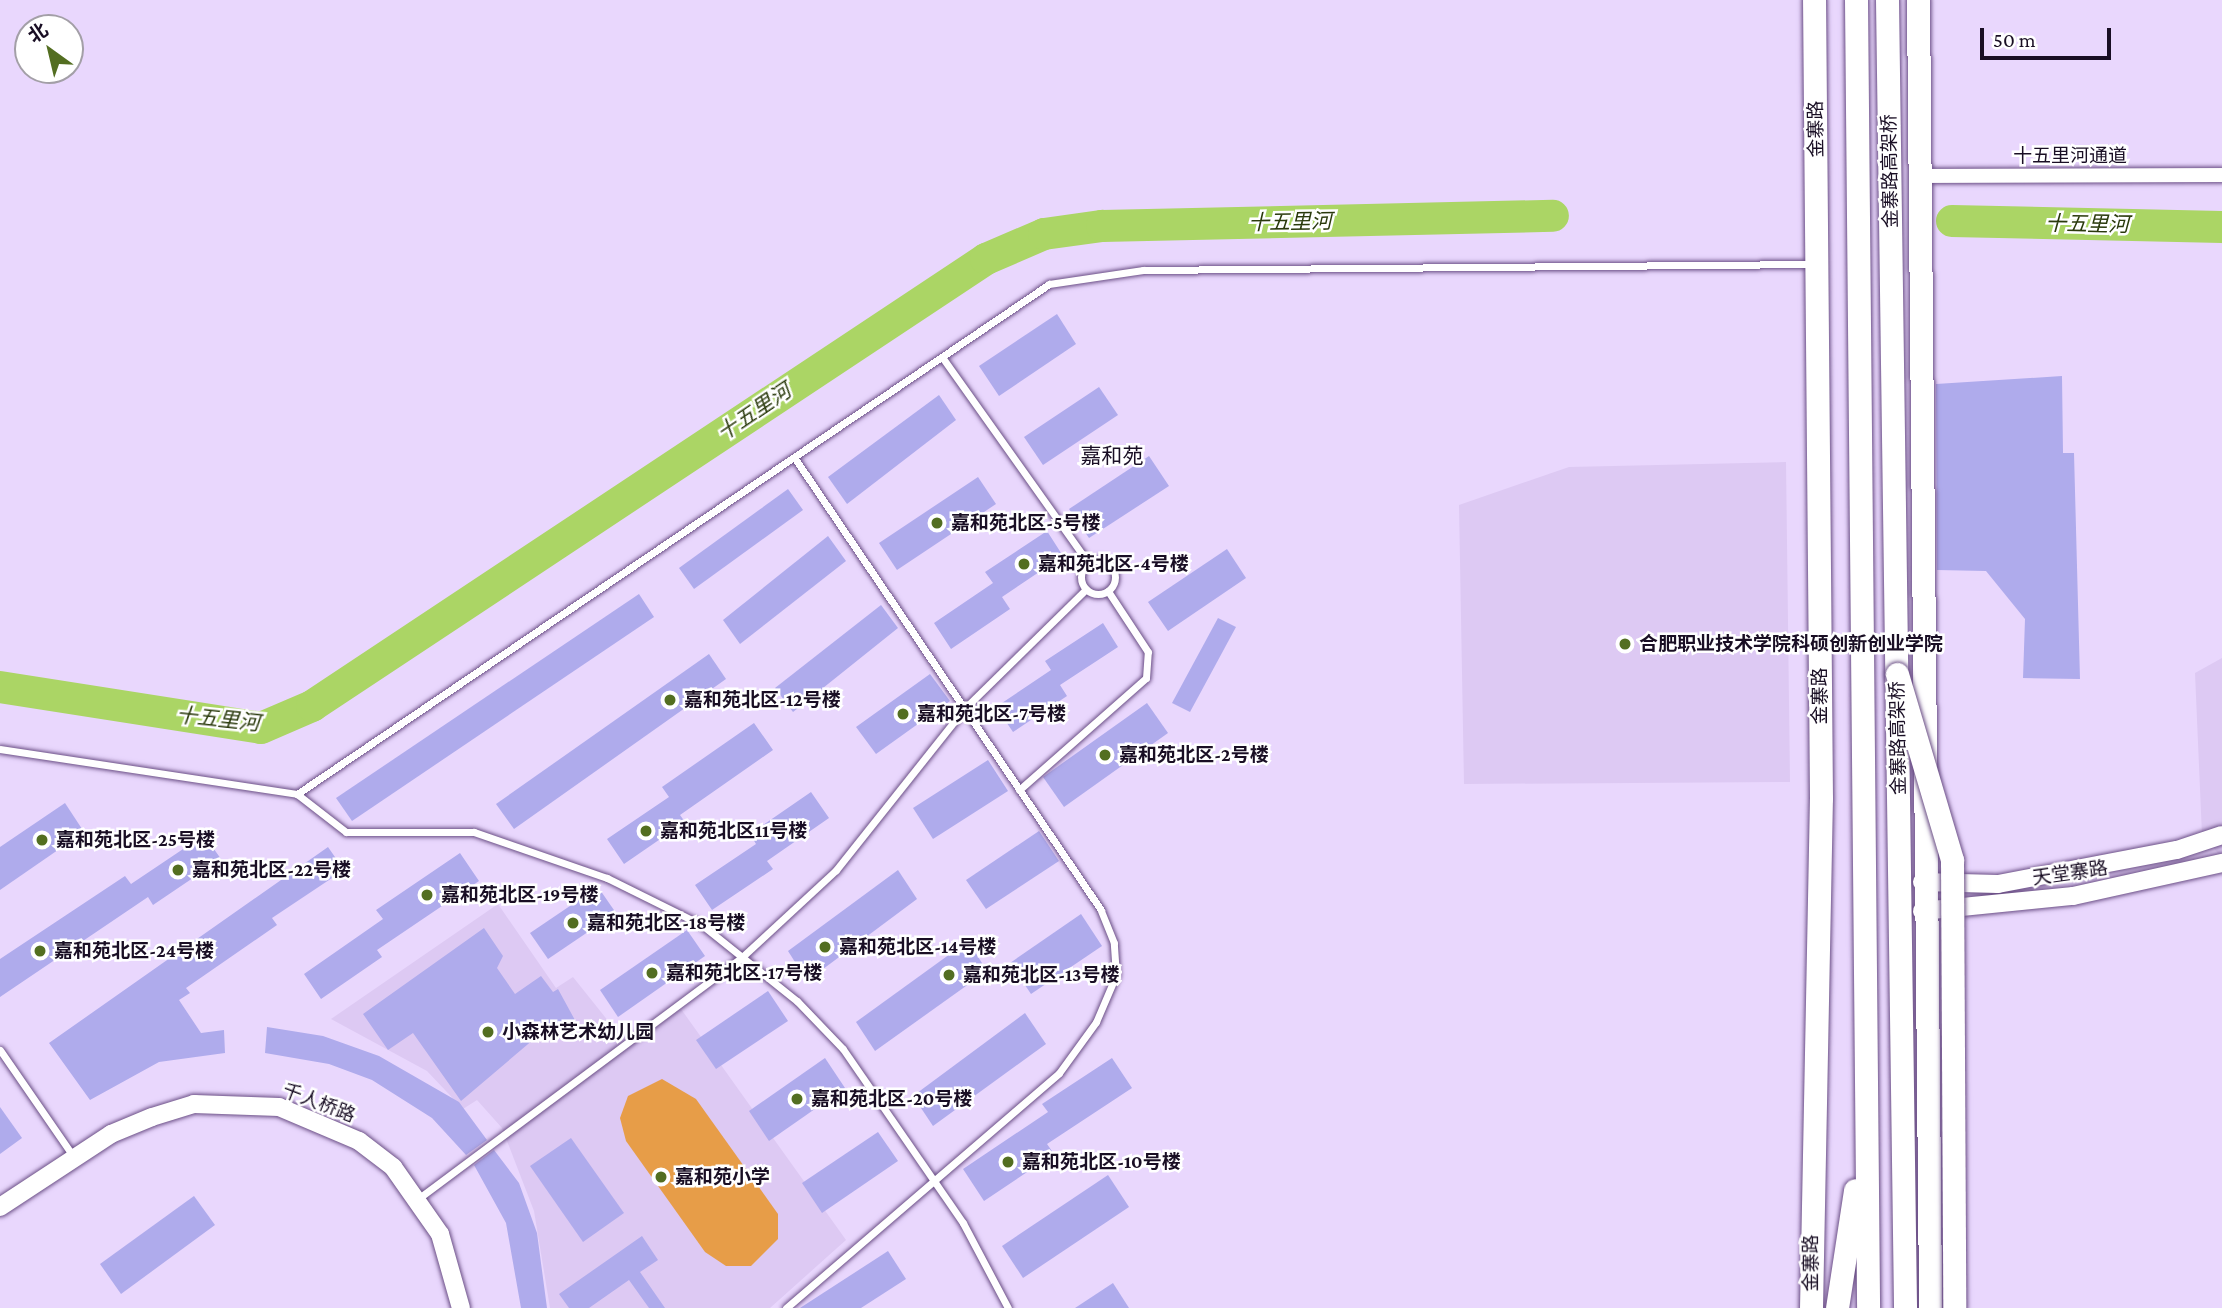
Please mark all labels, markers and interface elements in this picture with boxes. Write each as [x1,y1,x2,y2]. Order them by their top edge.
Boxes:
north arrow [14,14,84,84]
scale bar [1984,14,2115,58]
text: 北 [24,19,52,47]
text: 50 m [1993,28,2036,52]
street label: 金寨路 [1804,100,1828,158]
street label: 金寨路高架桥 [1878,114,1902,228]
street label: 十五里河通道 [2013,145,2127,167]
water label: 十五里河 [1248,209,1332,235]
water label: 十五里河 [2045,211,2129,237]
water label: 十五里河 [712,378,796,446]
district label: 嘉和苑 [1081,443,1143,469]
place label: 嘉和苑北区-5号楼 [951,512,1101,534]
marker: 嘉和苑北区-5号楼 [929,515,945,531]
place label: 嘉和苑北区-4号楼 [1038,553,1189,575]
marker: 嘉和苑北区-4号楼 [1016,556,1032,572]
place label: 合肥职业技术学院科硕创新创业学院 [1639,633,1943,655]
marker: 合肥职业技术学院科硕创新创业学院 [1617,636,1633,652]
street label: 金寨路 [1809,668,1831,724]
street label: 金寨路高架桥 [1886,681,1910,795]
place label: 嘉和苑北区-12号楼 [684,689,841,711]
marker: 嘉和苑北区-12号楼 [662,692,678,708]
water label: 十五里河 [175,702,261,736]
place label: 嘉和苑北区-7号楼 [917,703,1066,725]
marker: 嘉和苑北区-7号楼 [895,706,911,722]
place label: 嘉和苑北区-2号楼 [1119,744,1269,766]
marker: 嘉和苑北区-2号楼 [1097,747,1113,763]
place label: 嘉和苑北区11号楼 [660,820,807,842]
marker: 嘉和苑北区11号楼 [638,823,654,839]
place label: 嘉和苑北区-25号楼 [56,829,215,851]
marker: 嘉和苑北区-25号楼 [34,832,50,848]
street label: 天堂寨路 [2031,856,2109,890]
place label: 嘉和苑北区-22号楼 [192,859,351,881]
marker: 嘉和苑北区-22号楼 [170,862,186,878]
place label: 嘉和苑北区-19号楼 [441,884,598,906]
marker: 嘉和苑北区-19号楼 [419,887,435,903]
place label: 嘉和苑北区-18号楼 [587,912,745,934]
marker: 嘉和苑北区-18号楼 [565,915,581,931]
place label: 嘉和苑北区-14号楼 [839,936,996,958]
marker: 嘉和苑北区-14号楼 [817,939,833,955]
place label: 嘉和苑北区-24号楼 [54,940,214,962]
marker: 嘉和苑北区-24号楼 [32,943,48,959]
place label: 嘉和苑北区-17号楼 [666,962,822,984]
place label: 嘉和苑北区-13号楼 [963,964,1119,986]
marker: 嘉和苑北区-17号楼 [644,965,660,981]
marker: 嘉和苑北区-13号楼 [941,967,957,983]
place label: 小森林艺术幼儿园 [502,1021,654,1043]
marker: 小森林艺术幼儿园 [480,1024,496,1040]
street label: 千人桥路 [279,1079,359,1127]
place label: 嘉和苑北区-20号楼 [811,1088,972,1110]
marker: 嘉和苑北区-20号楼 [789,1091,805,1107]
place label: 嘉和苑北区-10号楼 [1022,1151,1181,1173]
marker: 嘉和苑北区-10号楼 [1000,1154,1016,1170]
place label: 嘉和苑小学 [675,1166,770,1188]
marker: 嘉和苑小学 [653,1169,669,1185]
street label: 金寨路 [1800,1235,1822,1291]

